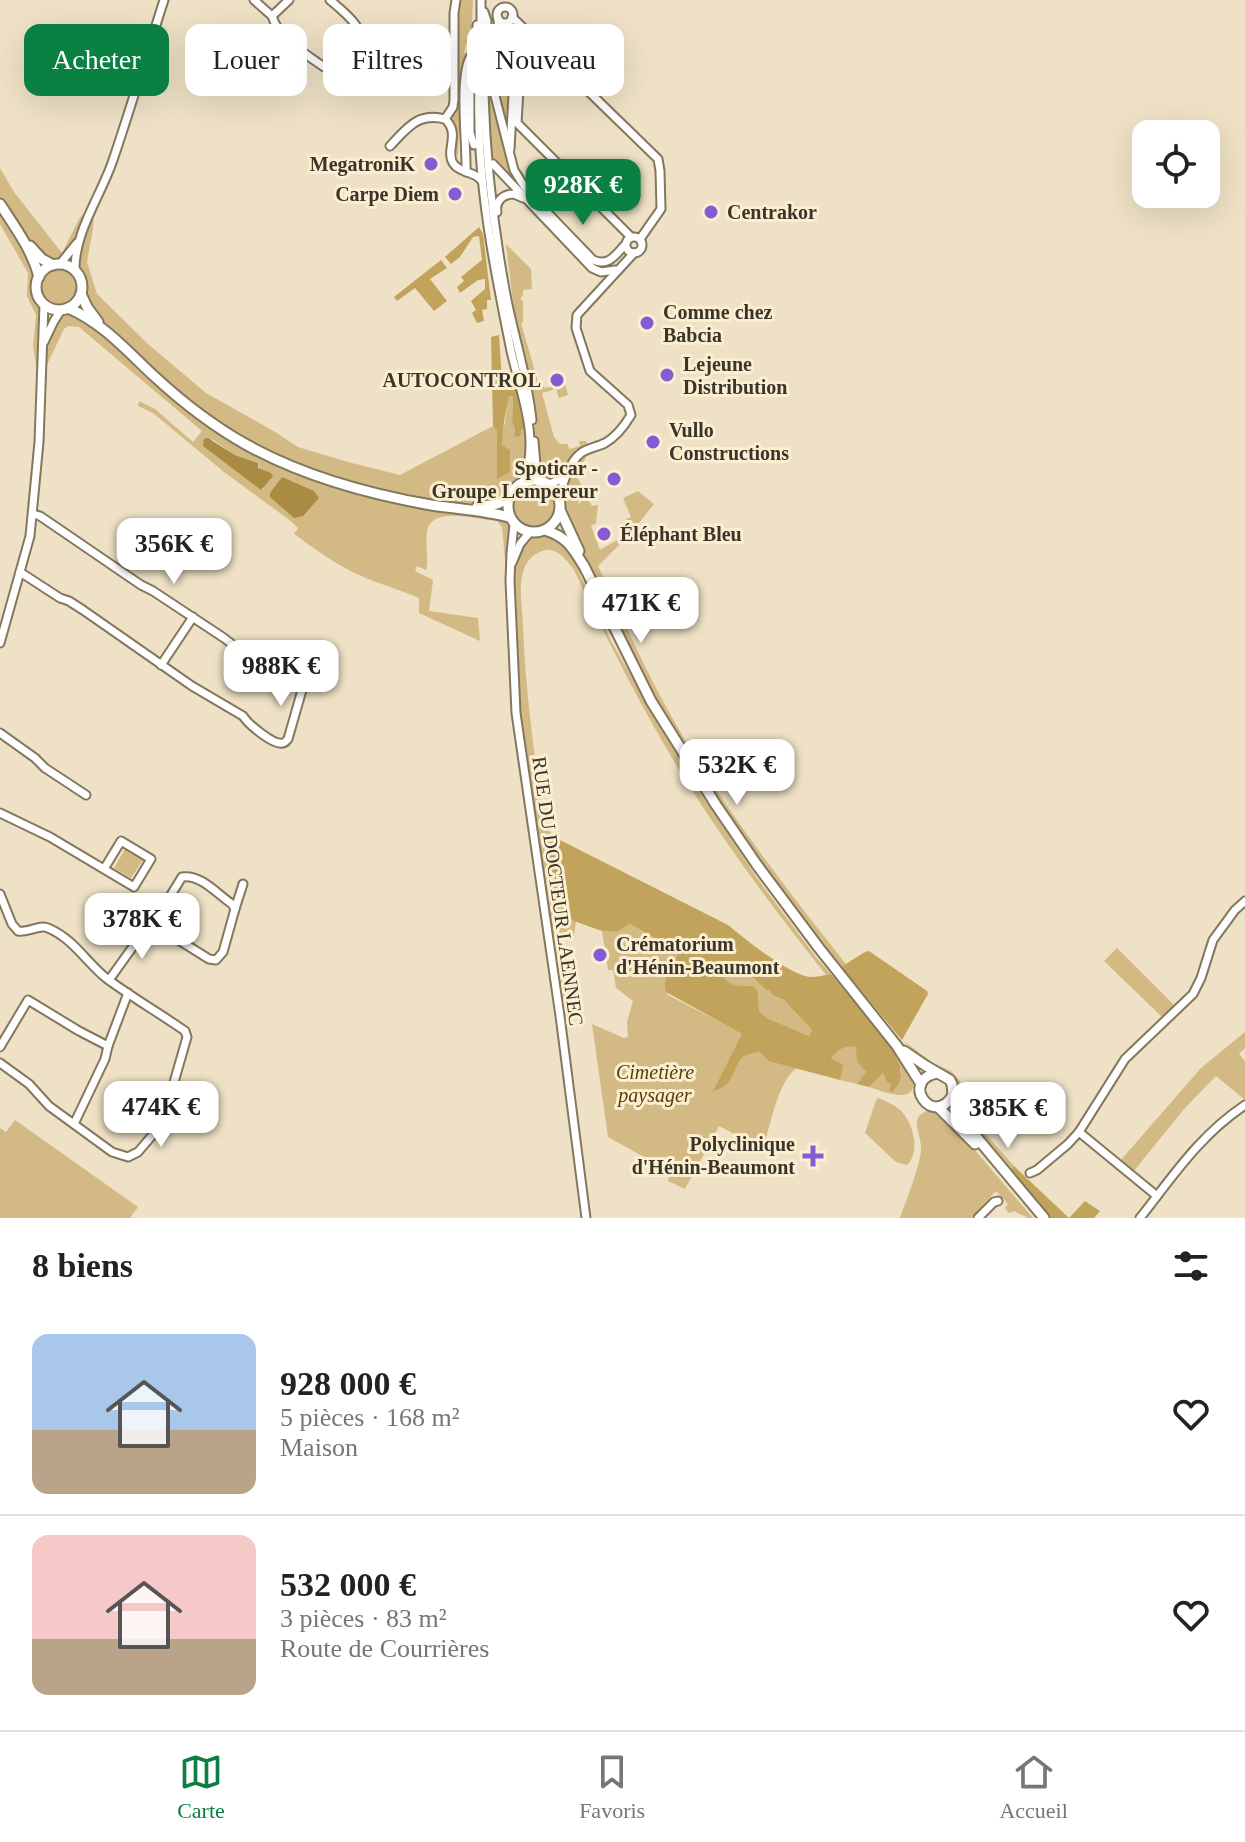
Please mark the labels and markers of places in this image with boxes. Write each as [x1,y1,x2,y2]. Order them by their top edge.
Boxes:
place label: MegatroniK [310,153,415,176]
marker: MegatroniK [422,155,440,173]
pin: 928K € [518,159,648,227]
place label: Carpe Diem [335,183,439,206]
marker: Carpe Diem [446,185,464,203]
place label: Centrakor [727,201,817,223]
marker: Centrakor [702,203,720,221]
place label: Comme chez Babcia [663,301,773,346]
marker: Comme chez Babcia [638,314,656,332]
place label: Lejeune Distribution [683,353,787,398]
marker: Lejeune Distribution [658,366,676,384]
place label: AUTOCONTROL [382,369,541,391]
marker: AUTOCONTROL [548,371,566,389]
place label: Vullo Constructions [669,419,789,464]
marker: Vullo Constructions [644,433,662,451]
place label: Spoticar - Groupe Lempereur [432,457,598,503]
marker: Spoticar - Groupe Lempereur [605,470,623,488]
pin: 356K € [109,518,239,586]
place label: Éléphant Bleu [620,523,742,546]
marker: Éléphant Bleu [595,525,613,543]
pin: 471K € [576,577,706,645]
pin: 988K € [216,640,346,708]
pin: 532K € [672,739,802,807]
pin: 378K € [77,893,207,961]
place label: Crématorium d'Hénin-Beaumont [616,933,780,978]
marker: Crématorium d'Hénin-Beaumont [591,946,609,964]
pin: 474K € [96,1081,226,1149]
pin: 385K € [943,1082,1073,1150]
place label: Polyclinique d'Hénin-Beaumont [632,1133,795,1178]
marker: Polyclinique d'Hénin-Beaumont [802,1145,824,1167]

